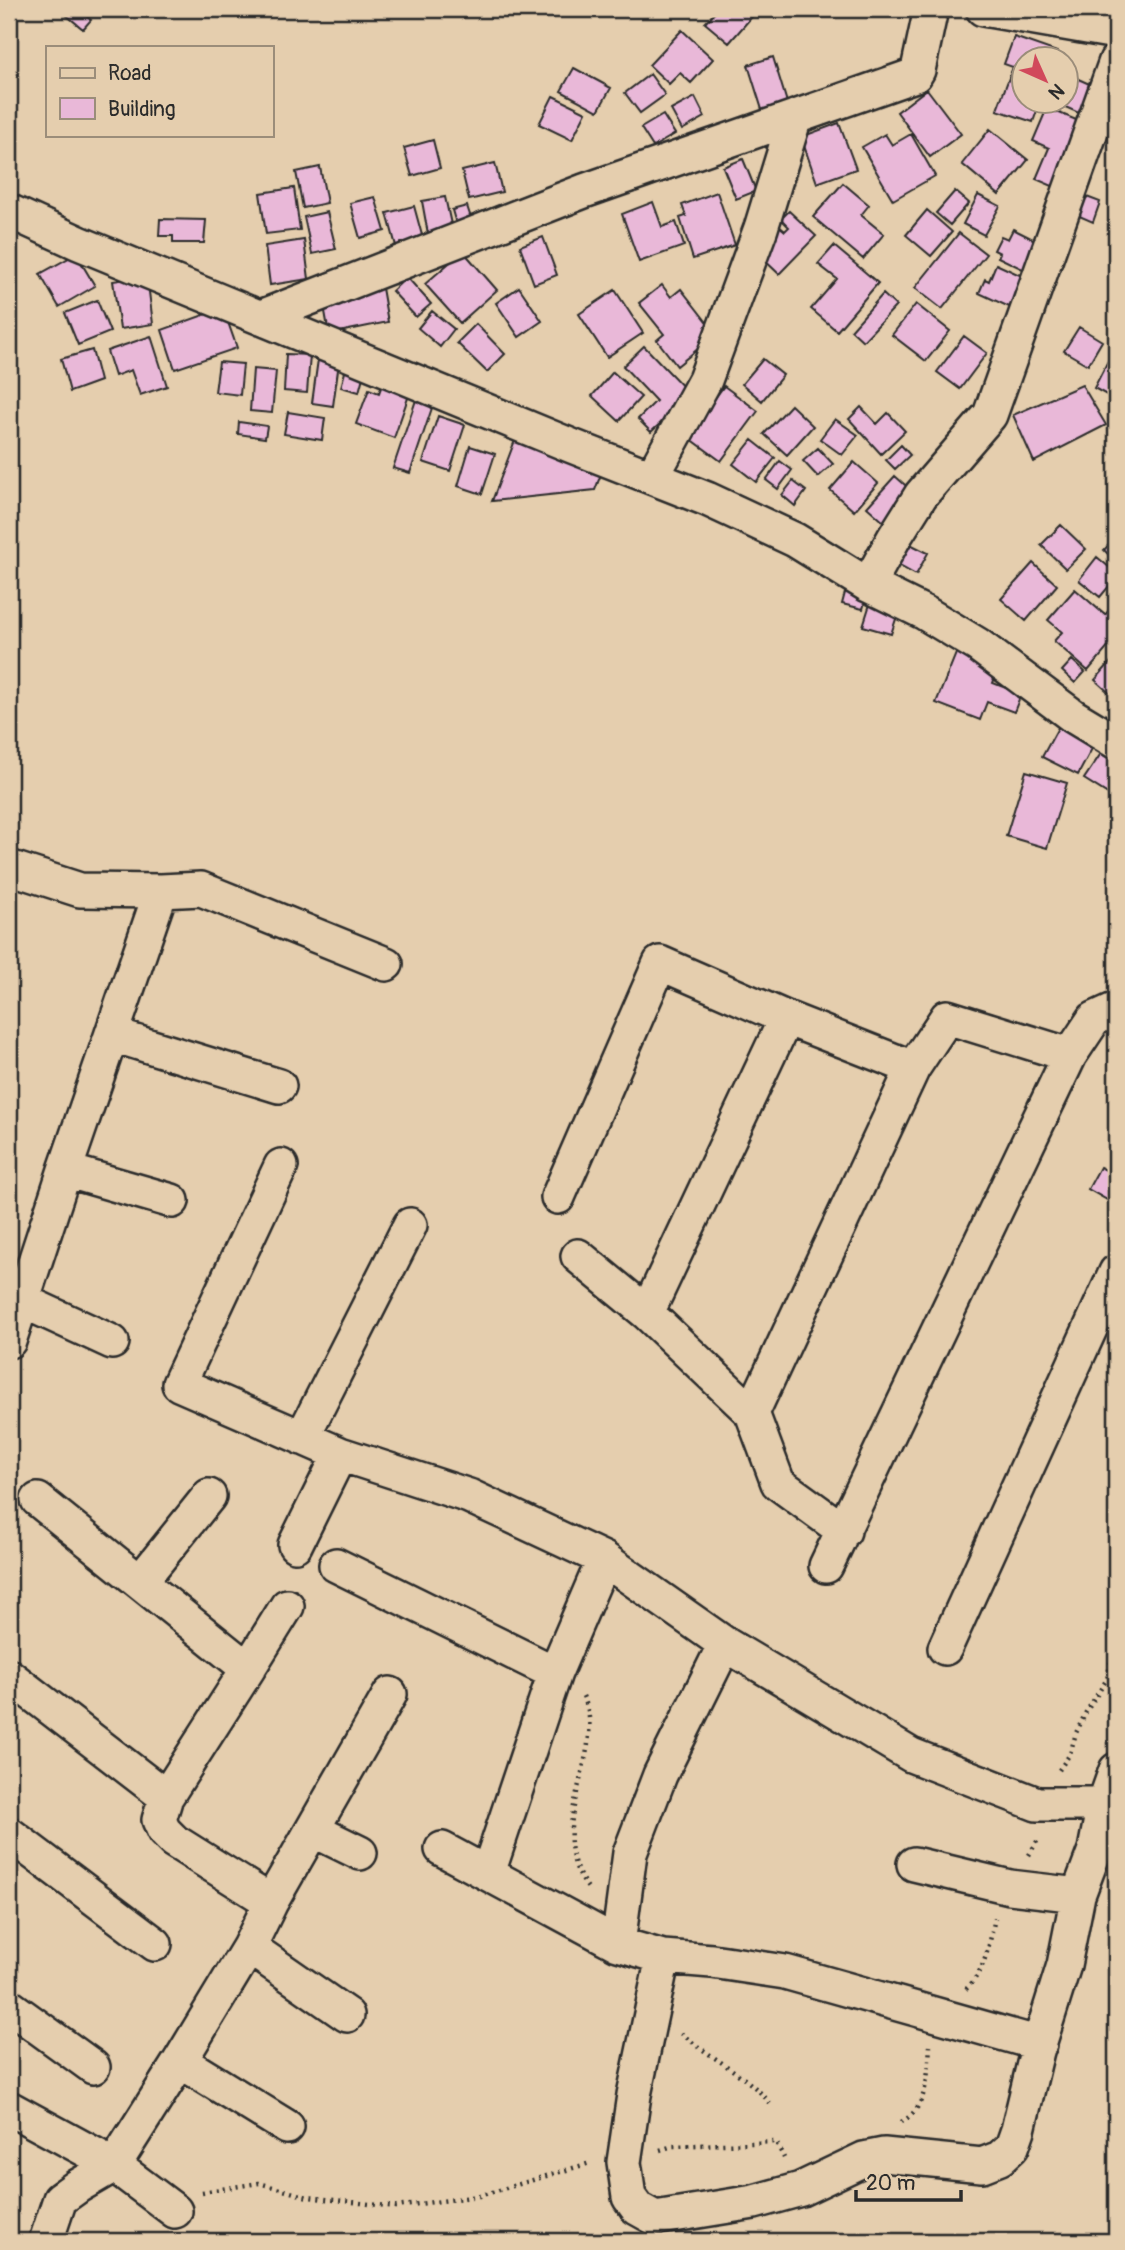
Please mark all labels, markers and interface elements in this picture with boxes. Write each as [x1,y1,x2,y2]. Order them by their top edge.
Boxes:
legend [46,46,273,136]
north arrow [1010,46,1080,116]
text: Road [108,60,152,87]
text: N [1043,78,1069,104]
text: Building [108,96,175,123]
scale bar [856,2159,960,2203]
text: 20 m [866,2170,915,2197]

